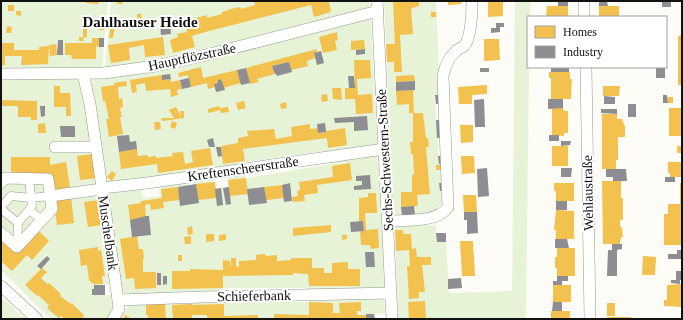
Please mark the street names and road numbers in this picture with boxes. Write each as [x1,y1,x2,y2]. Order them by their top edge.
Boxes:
street label: Hauptflözstraße [147,40,237,74]
street label: Sechs-Schwestern-Straße [374,89,396,231]
street label: Kreftenscheerstraße [187,154,299,184]
street label: Wehlaustraße [580,155,596,231]
street label: Muschelbank [95,195,121,271]
street label: Schieferbank [217,288,291,304]

